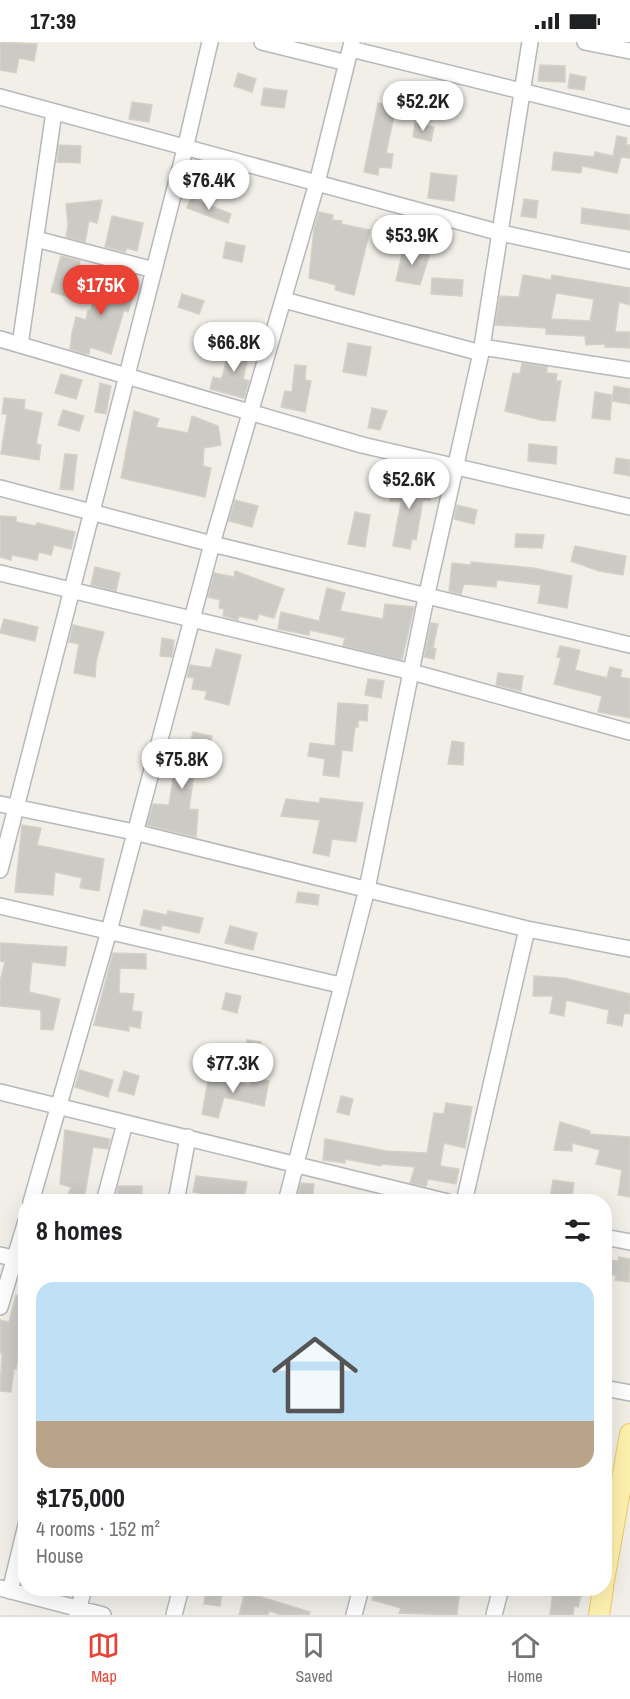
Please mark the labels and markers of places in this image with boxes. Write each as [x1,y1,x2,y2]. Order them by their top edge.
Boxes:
pin: $52.2K [374,81,472,132]
pin: $76.4K [160,160,258,211]
pin: $53.9K [363,215,461,266]
pin: $175K [59,265,143,316]
pin: $66.8K [185,322,283,373]
pin: $52.6K [360,459,458,510]
pin: $75.8K [133,739,231,790]
pin: $77.3K [184,1043,282,1094]

